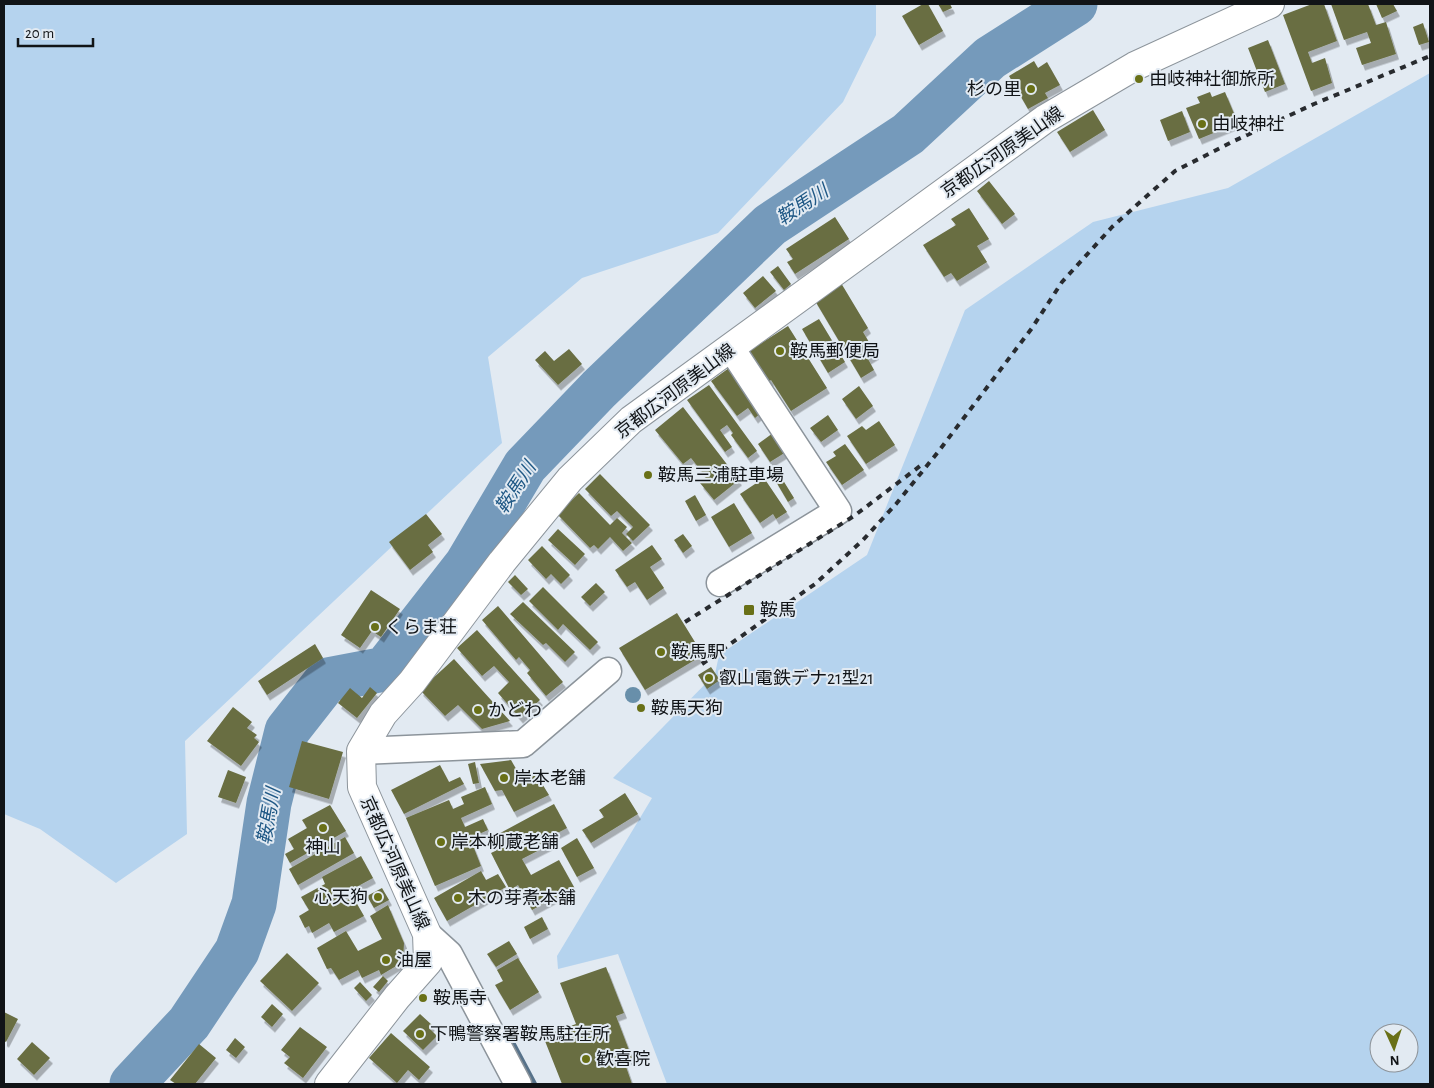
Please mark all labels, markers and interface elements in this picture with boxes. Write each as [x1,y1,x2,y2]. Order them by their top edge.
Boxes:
scale bar [18,15,92,47]
text: 20 m [25,26,54,41]
place label: 由岐神社御旅所 [1149,69,1275,89]
marker: 由岐神社御旅所 [1133,73,1145,85]
place label: 杉の里 [967,80,1021,99]
marker: 杉の里 [1025,83,1037,95]
street label: 京都広河原美山線 [937,103,1067,201]
place label: 由岐神社 [1212,115,1284,134]
marker: 由岐神社 [1196,118,1208,130]
water label: 鞍馬川 [773,180,834,229]
street label: 京都広河原美山線 [611,340,739,442]
place label: 鞍馬郵便局 [790,342,880,361]
marker: 鞍馬郵便局 [774,345,786,357]
water label: 鞍馬川 [492,457,541,517]
place label: 鞍馬三浦駐車場 [658,465,784,485]
marker: 鞍馬三浦駐車場 [642,469,654,481]
place label: 鞍馬 [760,601,796,620]
marker: 鞍馬 [742,603,756,617]
place label: くらま荘 [385,618,457,637]
marker: くらま荘 [369,621,381,633]
place label: 鞍馬駅 [671,643,725,662]
marker: 鞍馬駅 [655,646,667,658]
place label: 叡山電鉄デナ21型21 [719,668,874,688]
marker: 叡山電鉄デナ21型21 [703,672,715,684]
place label: 鞍馬天狗 [651,699,723,718]
place label: かどわ [488,701,542,720]
marker: 鞍馬天狗 [635,702,647,714]
marker: かどわ [472,704,484,716]
place label: 岸本老舗 [514,769,586,788]
marker: 岸本老舗 [498,772,510,784]
water label: 鞍馬川 [254,784,284,846]
street label: 京都広河原美山線 [357,793,433,933]
marker: 神山 [317,822,329,834]
place label: 岸本柳蔵老舗 [451,833,559,852]
marker: 岸本柳蔵老舗 [435,836,447,848]
place label: 神山 [305,838,341,857]
place label: 心天狗 [314,887,368,907]
place label: 木の芽煮本舗 [468,889,576,908]
marker: 心天狗 [372,891,384,903]
marker: 木の芽煮本舗 [452,892,464,904]
place label: 油屋 [396,951,432,970]
marker: 油屋 [380,954,392,966]
place label: 鞍馬寺 [433,989,487,1008]
marker: 鞍馬寺 [417,992,429,1004]
north arrow [1369,1023,1419,1073]
place label: 下鴨警察署鞍馬駐在所 [430,1024,610,1044]
marker: 下鴨警察署鞍馬駐在所 [414,1028,426,1040]
place label: 歓喜院 [596,1050,650,1069]
marker: 歓喜院 [580,1053,592,1065]
text: N [1389,1053,1400,1067]

